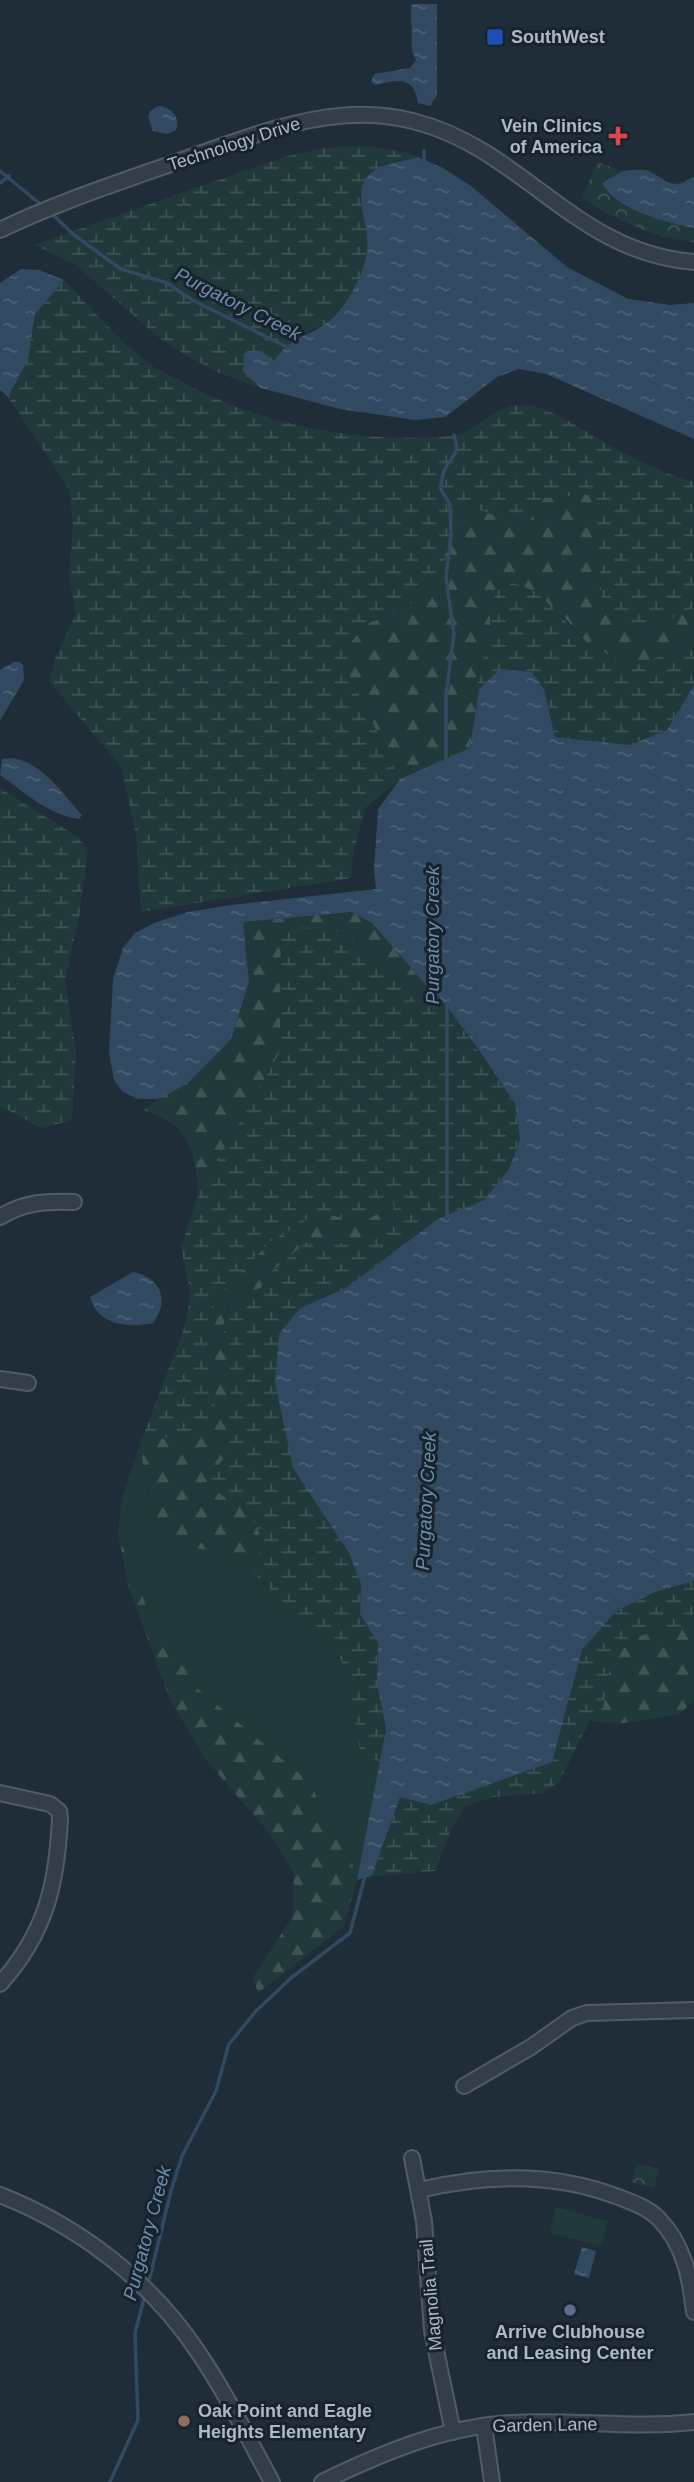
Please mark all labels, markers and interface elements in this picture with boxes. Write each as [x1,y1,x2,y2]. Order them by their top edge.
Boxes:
marker: SouthWest [485,27,505,47]
place label: SouthWest [511,27,605,47]
street label: Technology Drive [165,113,303,175]
place label: Vein Clinics of America [501,116,603,157]
marker: Vein Clinics of America [608,126,628,146]
water label: Purgatory Creek [172,263,306,345]
water label: Purgatory Creek [422,864,443,1004]
water label: Purgatory Creek [412,1430,440,1571]
water label: Purgatory Creek [119,2162,175,2303]
street label: Magnolia Trail [416,2238,446,2352]
marker: Arrive Clubhouse and Leasing Center [562,2302,578,2318]
place label: Arrive Clubhouse and Leasing Center [486,2322,654,2363]
place label: Oak Point and Eagle Heights Elementary [198,2401,372,2442]
marker: Oak Point and Eagle Heights Elementary [176,2413,192,2429]
street label: Garden Lane [492,2414,598,2436]

